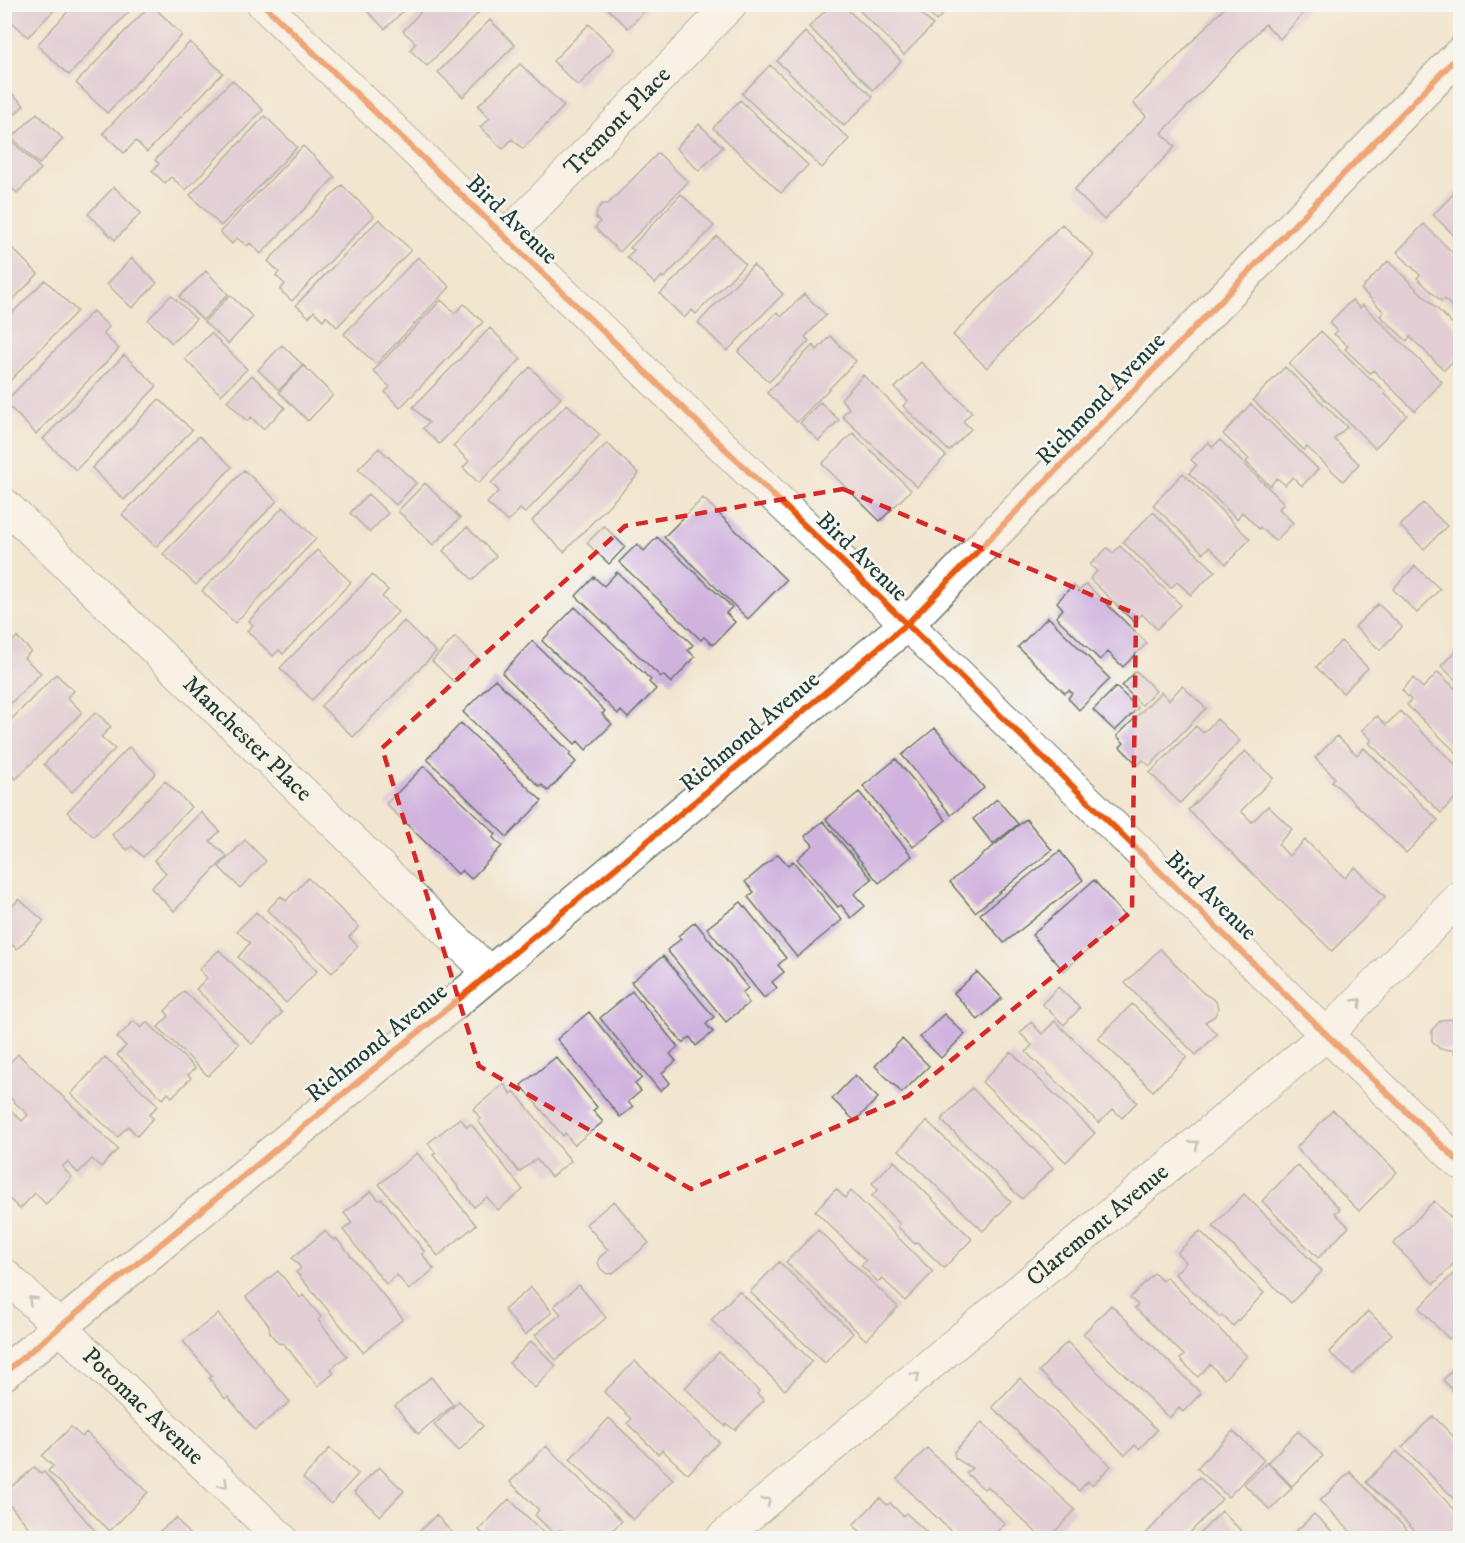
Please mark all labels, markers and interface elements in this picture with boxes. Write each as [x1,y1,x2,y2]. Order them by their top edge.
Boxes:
street label: Tremont Place [558,60,677,183]
street label: Bird Avenue [460,169,564,271]
street label: Richmond Avenue [1030,326,1172,472]
street label: Bird Avenue [810,506,914,608]
street label: Richmond Avenue [674,665,826,799]
street label: Manchester Place [176,669,318,808]
street label: Bird Avenue [1159,845,1263,947]
street label: Richmond Avenue [300,977,454,1109]
one-way arrow [1351,999,1362,1009]
one-way arrow [1188,1140,1199,1151]
street label: Claremont Avenue [1020,1157,1175,1293]
one-way arrow [29,1296,39,1307]
street label: Potomac Avenue [76,1341,210,1472]
one-way arrow [909,1373,920,1384]
one-way arrow [216,1476,227,1487]
one-way arrow [760,1497,771,1508]

